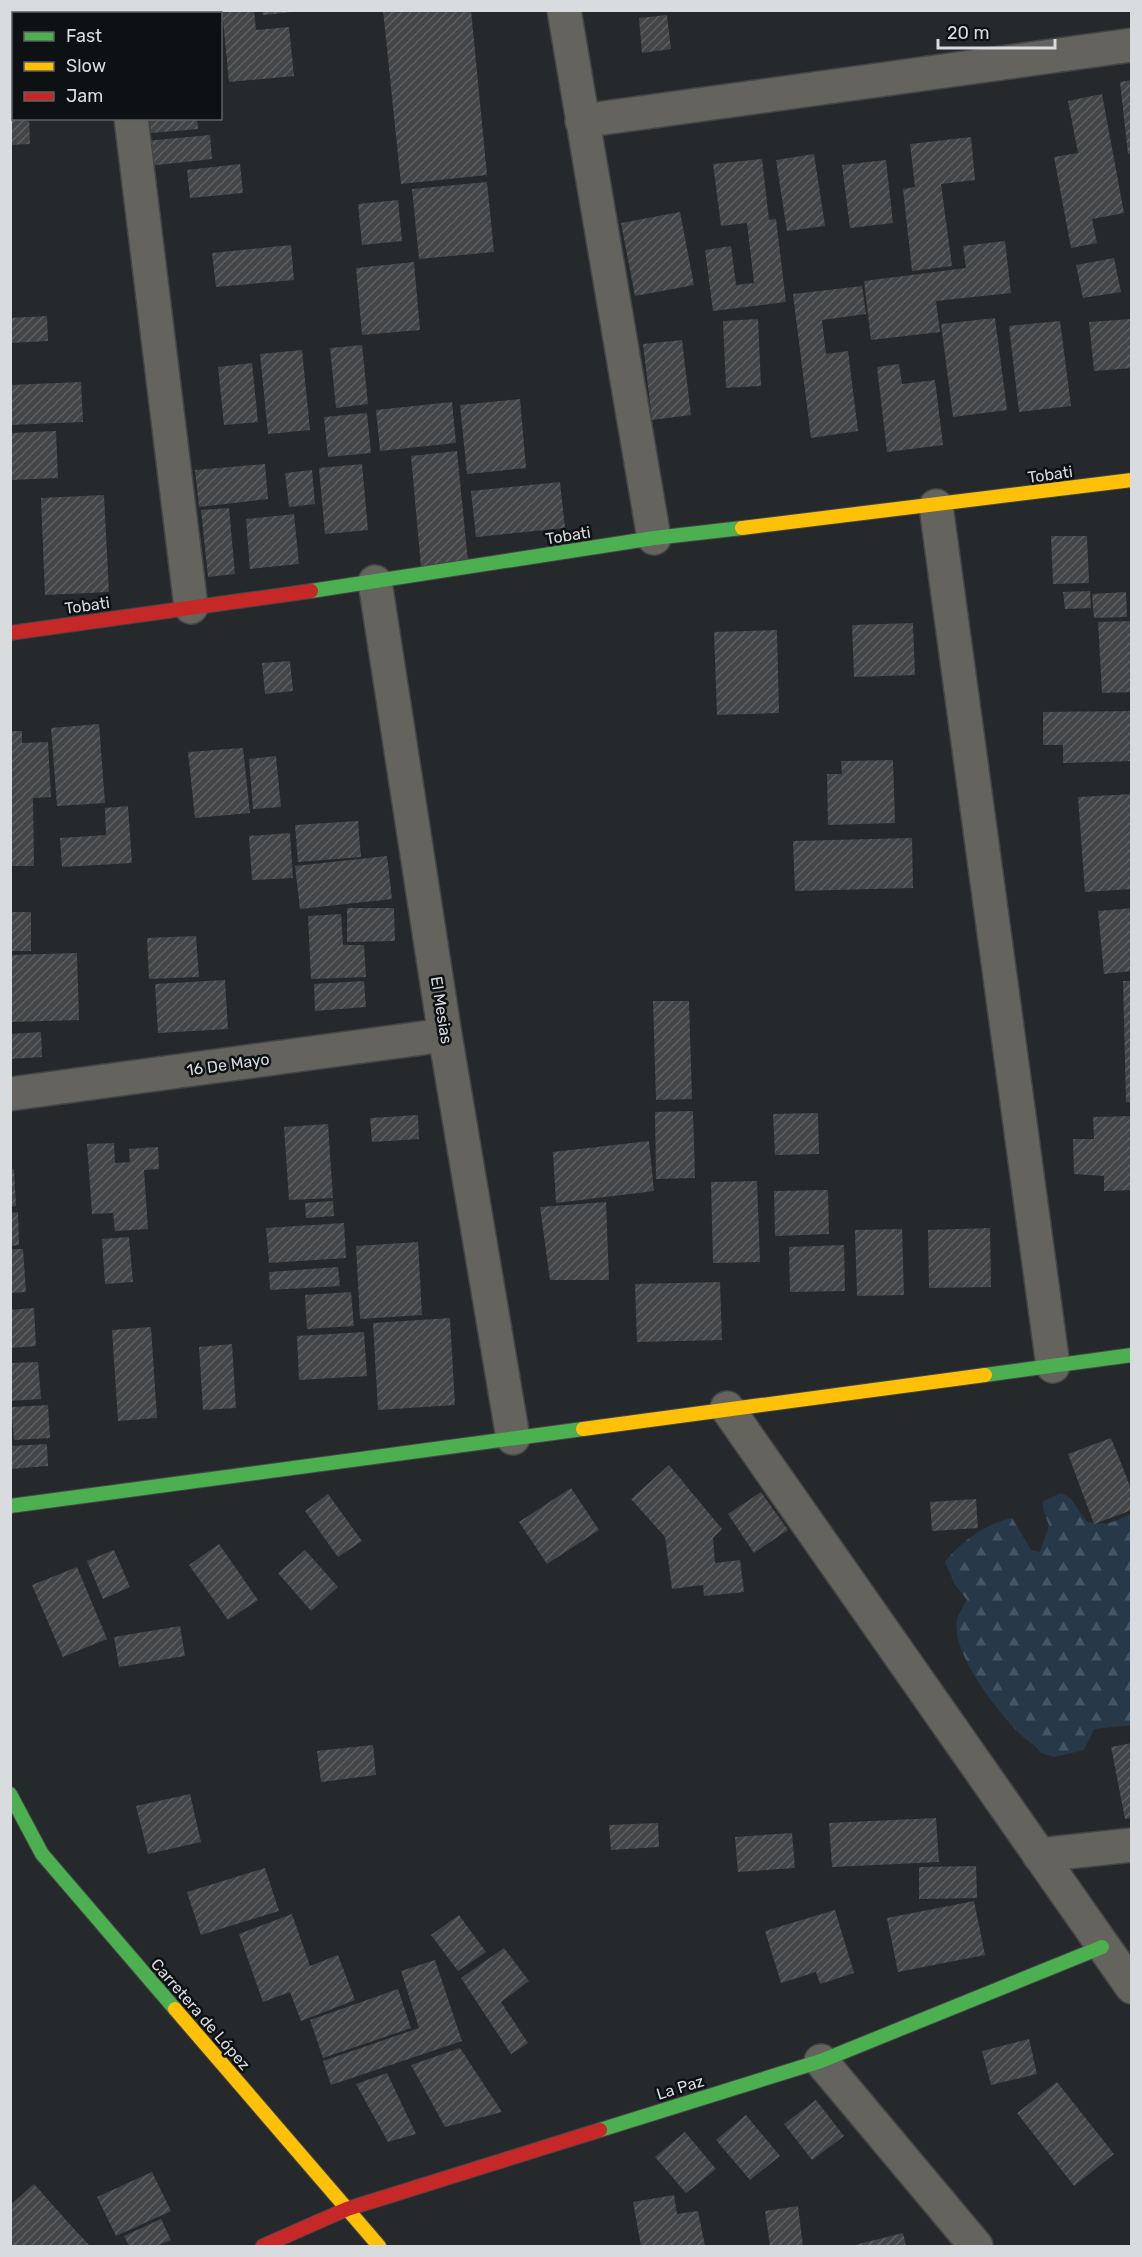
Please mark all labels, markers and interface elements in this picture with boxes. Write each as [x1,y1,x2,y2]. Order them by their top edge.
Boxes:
legend [12,12,222,120]
scale bar [938,12,1055,50]
text: 20 m [947,22,989,44]
text: Fast [66,25,102,47]
text: Slow [66,55,106,77]
text: Jam [66,85,103,107]
street label: Tobati [1026,462,1074,487]
street label: Tobati [544,523,592,548]
street label: Tobati [63,593,111,618]
street label: El Mesias [427,975,456,1045]
street label: 16 De Mayo [185,1049,271,1080]
street label: Carretera de López [147,1955,254,2074]
street label: La Paz [654,2071,706,2104]

